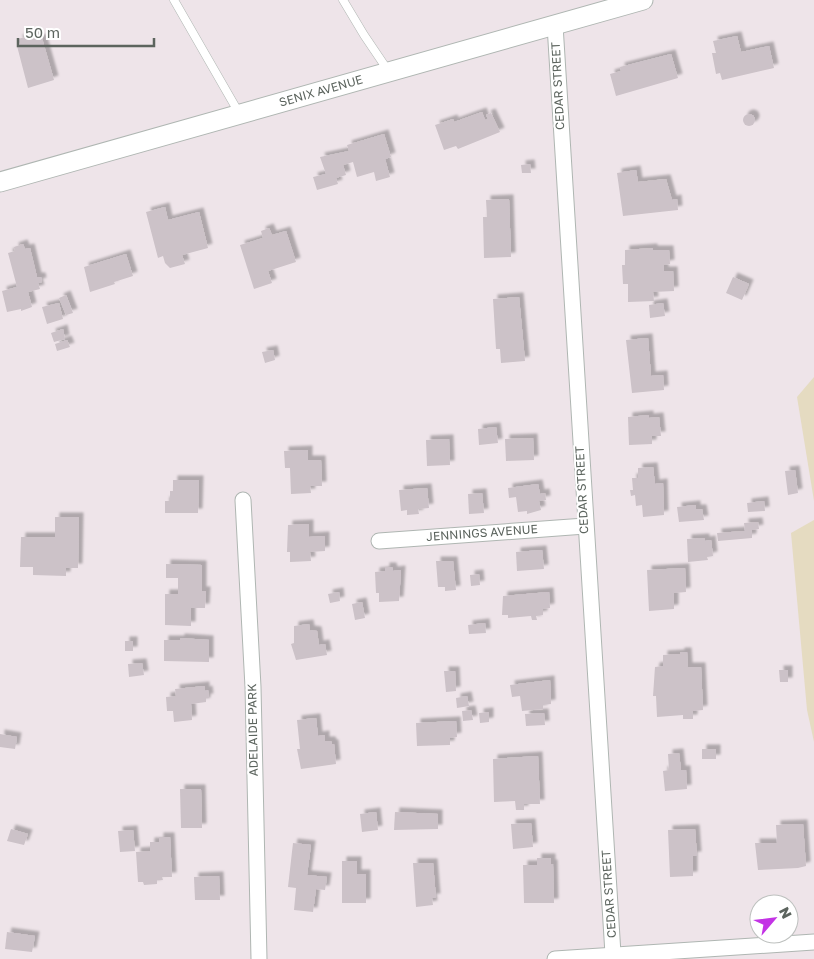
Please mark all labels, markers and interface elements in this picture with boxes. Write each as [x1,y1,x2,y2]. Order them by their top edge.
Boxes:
scale bar [18,15,154,47]
text: 50 m [25,23,60,41]
street label: CEDAR STREET [548,41,567,130]
street label: SENIX AVENUE [277,71,364,110]
street label: CEDAR STREET [572,445,591,534]
street label: JENNINGS AVENUE [426,521,538,544]
street label: ADELAIDE PARK [244,683,261,777]
street label: CEDAR STREET [598,849,619,939]
north arrow [749,894,799,944]
text: N [776,904,796,921]

